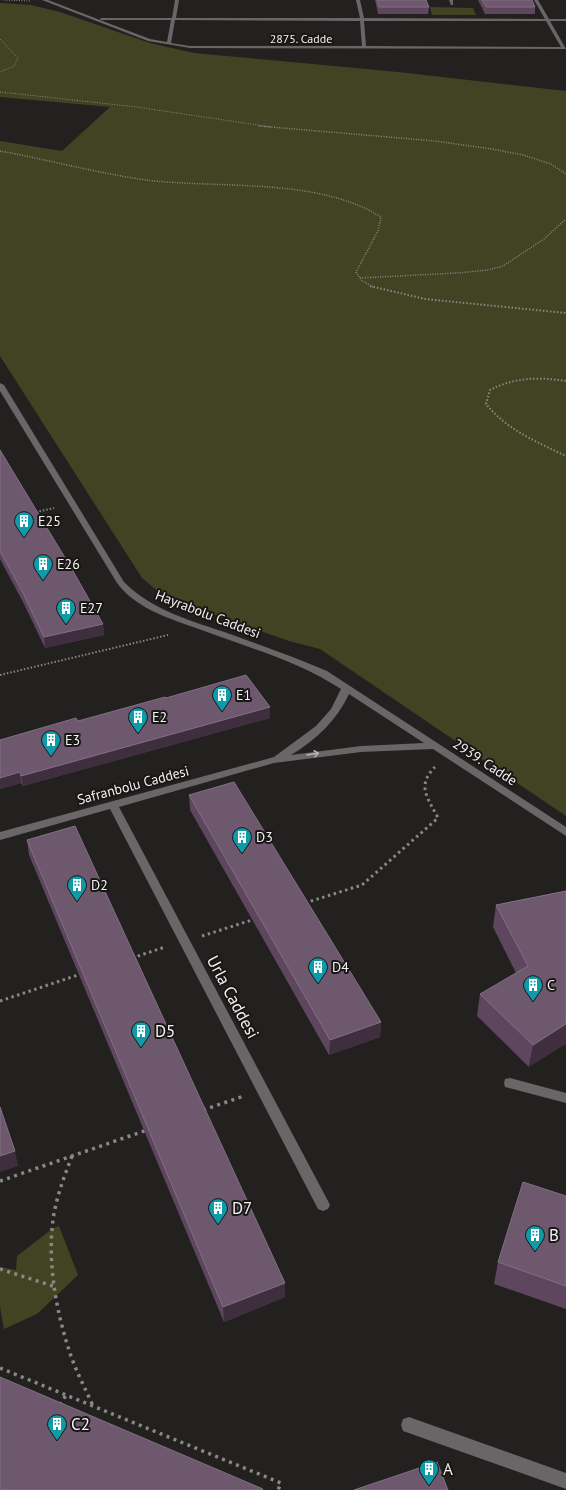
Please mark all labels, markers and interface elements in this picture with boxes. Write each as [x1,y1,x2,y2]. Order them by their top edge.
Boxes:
street label: 2875. Cadde [270,31,332,46]
building icon: E25 [13,510,35,538]
place label: E25 [38,512,61,530]
building icon: E26 [32,553,54,581]
place label: E26 [57,555,80,573]
street label: Hayrabolu Caddesi [153,586,263,642]
building icon: E27 [55,597,77,625]
place label: E27 [80,599,103,617]
building icon: E1 [211,684,233,712]
place label: E1 [236,686,251,704]
building icon: E2 [127,706,149,734]
place label: E2 [152,708,167,726]
building icon: E3 [40,729,62,757]
place label: E3 [65,731,80,749]
street label: 2939. Cadde [449,735,521,789]
one-way arrow [306,750,319,758]
street label: Safranbolu Caddesi [75,761,191,809]
building icon: D3 [231,826,253,854]
place label: D3 [256,828,273,846]
building icon: D2 [66,874,88,902]
place label: D2 [91,876,108,894]
street label: Urla Caddesi [202,952,264,1042]
building icon: D4 [307,956,329,984]
place label: D4 [332,958,349,976]
building icon: C [522,974,544,1002]
place label: C [547,976,555,994]
building icon: D5 [130,1020,152,1048]
place label: D5 [155,1020,175,1042]
building icon: D7 [207,1197,229,1225]
place label: D7 [232,1197,252,1219]
building icon: B [524,1224,546,1252]
place label: B [549,1224,559,1246]
building icon: C2 [46,1413,68,1441]
place label: C2 [71,1413,90,1435]
building icon: A [418,1458,440,1486]
place label: A [443,1458,453,1480]

